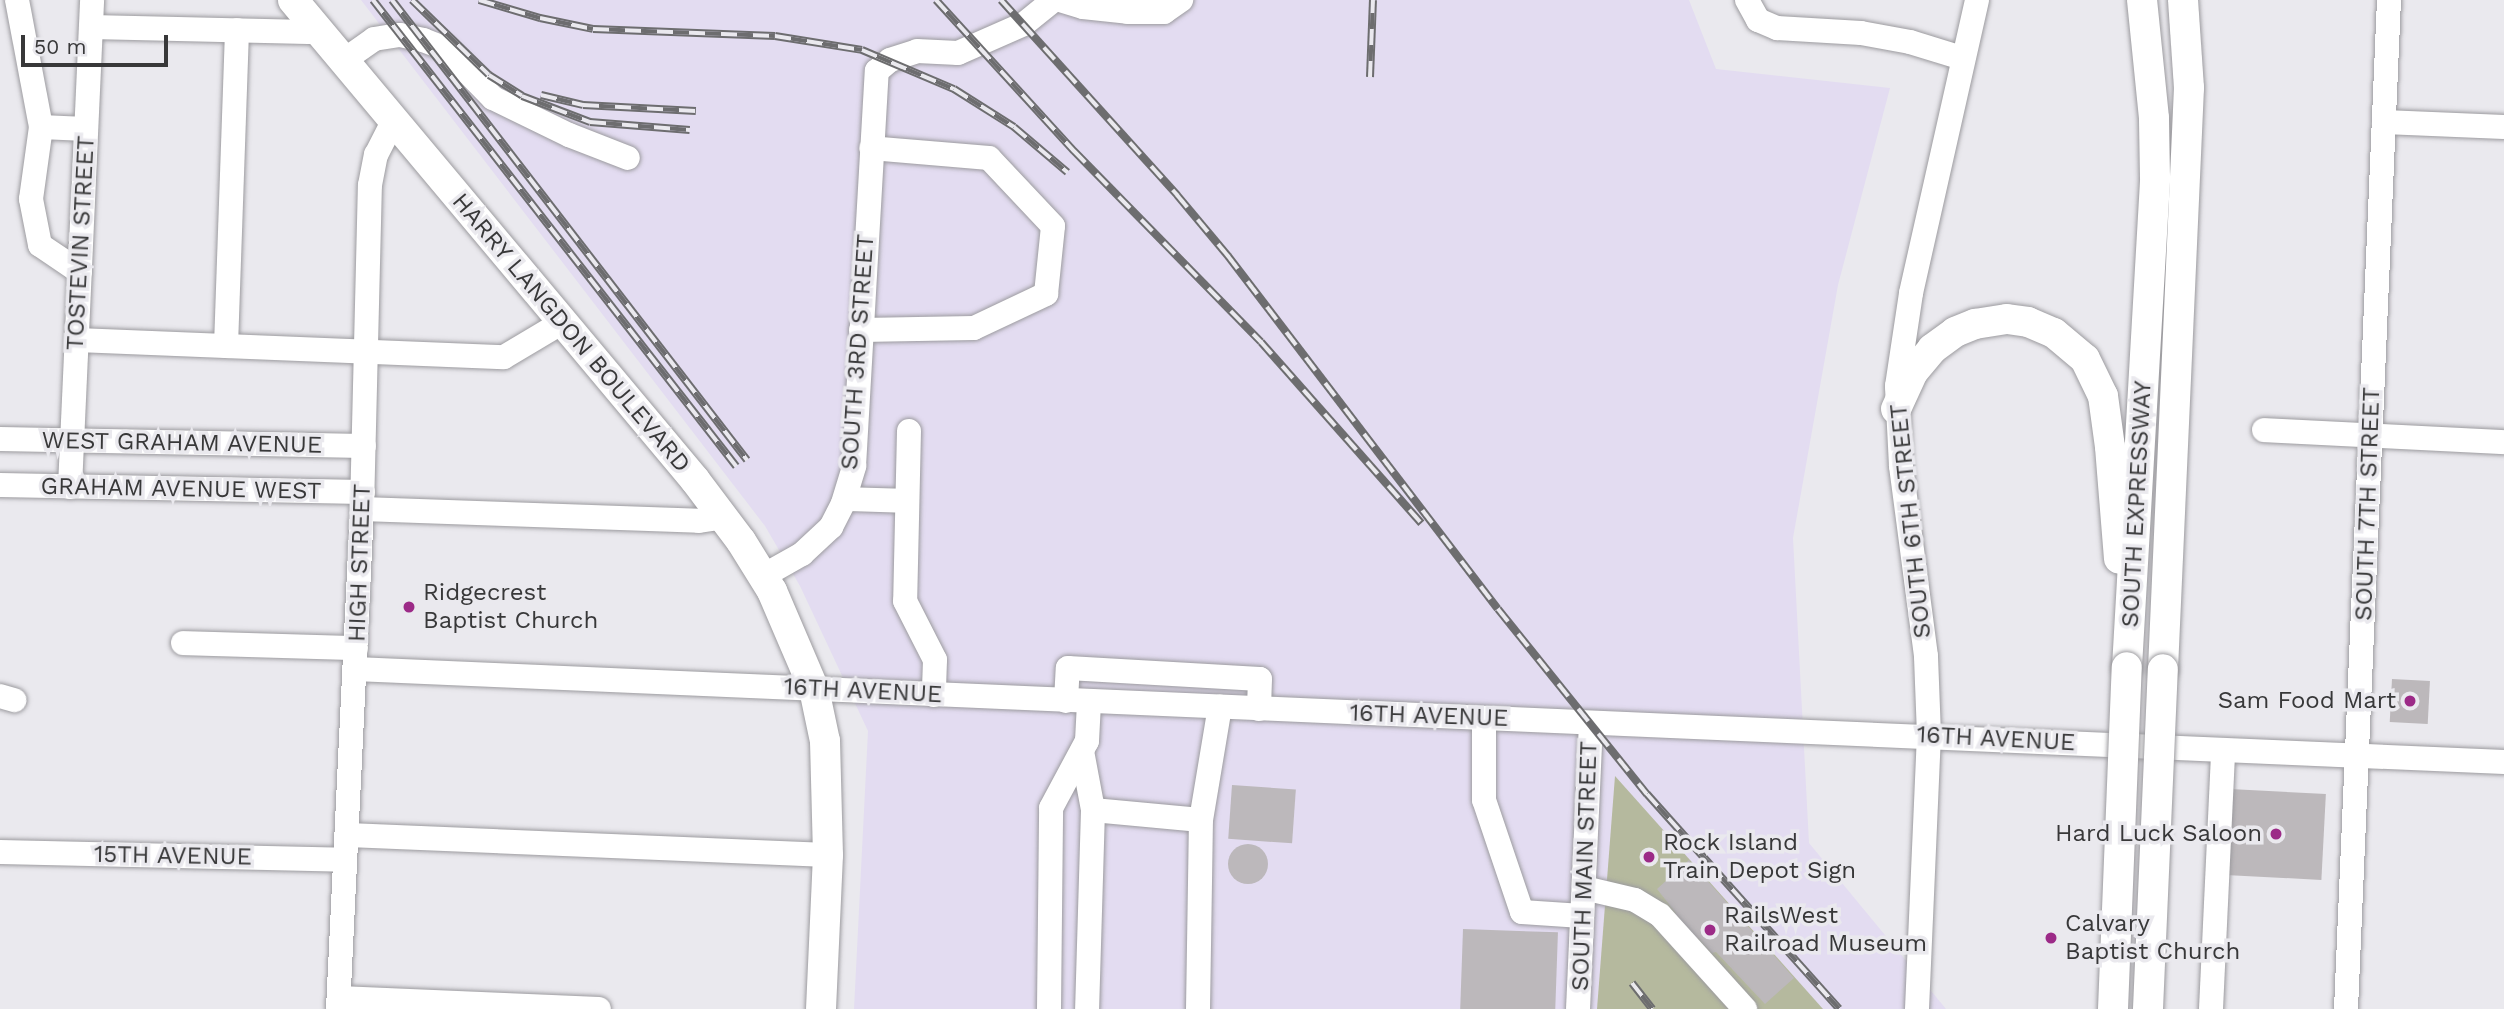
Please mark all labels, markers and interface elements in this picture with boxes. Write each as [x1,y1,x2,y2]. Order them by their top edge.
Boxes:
scale bar [24,21,172,65]
text: 50 m [34,34,86,59]
street label: TOSTEVIN STREET [61,135,101,351]
street label: HARRY LANGDON BOULEVARD [445,187,697,479]
street label: SOUTH 3RD STREET [835,233,881,471]
street label: SOUTH EXPRESSWAY [2116,380,2158,628]
street label: SOUTH 7TH STREET [2350,386,2386,622]
street label: SOUTH 6TH STREET [1884,402,1938,640]
street label: WEST GRAHAM AVENUE [41,426,323,460]
street label: GRAHAM AVENUE WEST [40,472,322,506]
street label: HIGH STREET [343,483,377,643]
place label: Ridgecrest Baptist Church [423,579,598,635]
marker: Ridgecrest Baptist Church [401,599,417,615]
street label: 16TH AVENUE [783,672,943,710]
place label: Sam Food Mart [2218,687,2396,715]
marker: Sam Food Mart [2402,693,2418,709]
street label: 16TH AVENUE [1349,699,1509,733]
street label: 16TH AVENUE [1916,720,2076,758]
street label: SOUTH MAIN STREET [1566,741,1604,991]
place label: Hard Luck Saloon [2054,820,2262,848]
marker: Hard Luck Saloon [2268,826,2284,842]
place label: Rock Island Train Depot Sign [1663,829,1856,885]
street label: 15TH AVENUE [93,840,253,872]
marker: Rock Island Train Depot Sign [1641,849,1657,865]
place label: RailsWest Railroad Museum [1724,902,1927,958]
place label: Calvary Baptist Church [2065,910,2240,966]
marker: RailsWest Railroad Museum [1702,922,1718,938]
marker: Calvary Baptist Church [2043,930,2059,946]

